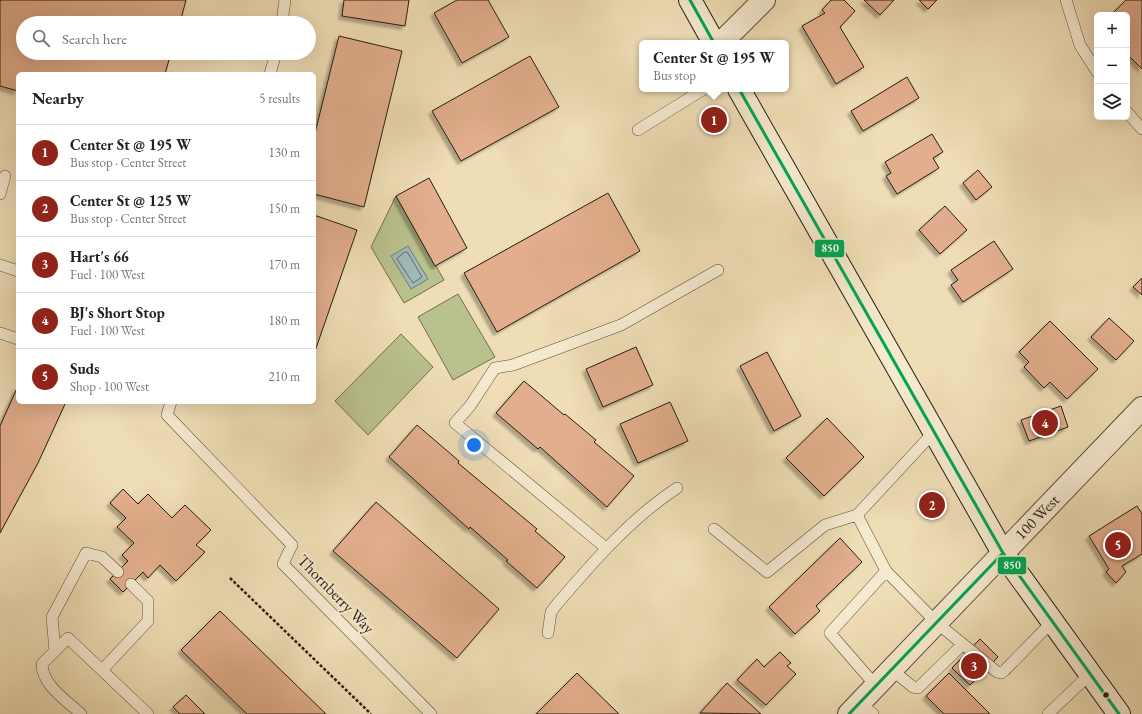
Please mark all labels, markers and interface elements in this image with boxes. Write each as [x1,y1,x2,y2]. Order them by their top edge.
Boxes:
map controls [1094,12,1130,120]
button: + [1094,12,1130,48]
search box [16,16,316,60]
icon: search [30,27,52,49]
text: Search here [62,29,127,48]
popup [639,40,789,92]
text: Center St @ 195 W [653,48,775,67]
button: − [1094,48,1130,84]
text: Bus stop [653,67,696,84]
button: layers [1094,84,1130,120]
text: Nearby [32,87,84,109]
text: 5 results [259,90,300,107]
pin: 1 [701,105,727,135]
text: Center St @ 195 W [70,135,191,154]
text: 1 [42,144,48,161]
text: 130 m [269,144,300,161]
text: Bus stop · Center Street [70,154,186,171]
text: Center St @ 125 W [70,191,191,210]
text: 2 [42,200,48,217]
text: 150 m [269,200,300,217]
text: Bus stop · Center Street [70,210,186,227]
line badge: 850 [814,239,845,258]
text: 850 [821,241,839,255]
text: Hart's 66 [70,247,129,266]
text: 3 [42,256,48,273]
text: 170 m [269,256,300,273]
text: Fuel · 100 West [70,266,145,283]
text: BJ's Short Stop [70,303,165,322]
text: 4 [42,312,48,329]
text: 180 m [269,312,300,329]
text: Fuel · 100 West [70,322,145,339]
text: Suds [70,359,99,378]
text: 5 [42,368,48,385]
text: 210 m [269,368,300,385]
text: Shop · 100 West [70,378,149,395]
pin: 4 [1032,408,1058,438]
your location [464,435,484,455]
pin: 2 [919,490,945,520]
street label: 100 West [1010,490,1064,544]
pin: 5 [1105,530,1131,560]
street label: Thornberry Way [293,550,380,639]
line badge: 850 [997,556,1027,575]
text: 850 [1003,558,1021,572]
pin: 3 [961,651,987,681]
unlabelled marker [1101,690,1111,700]

